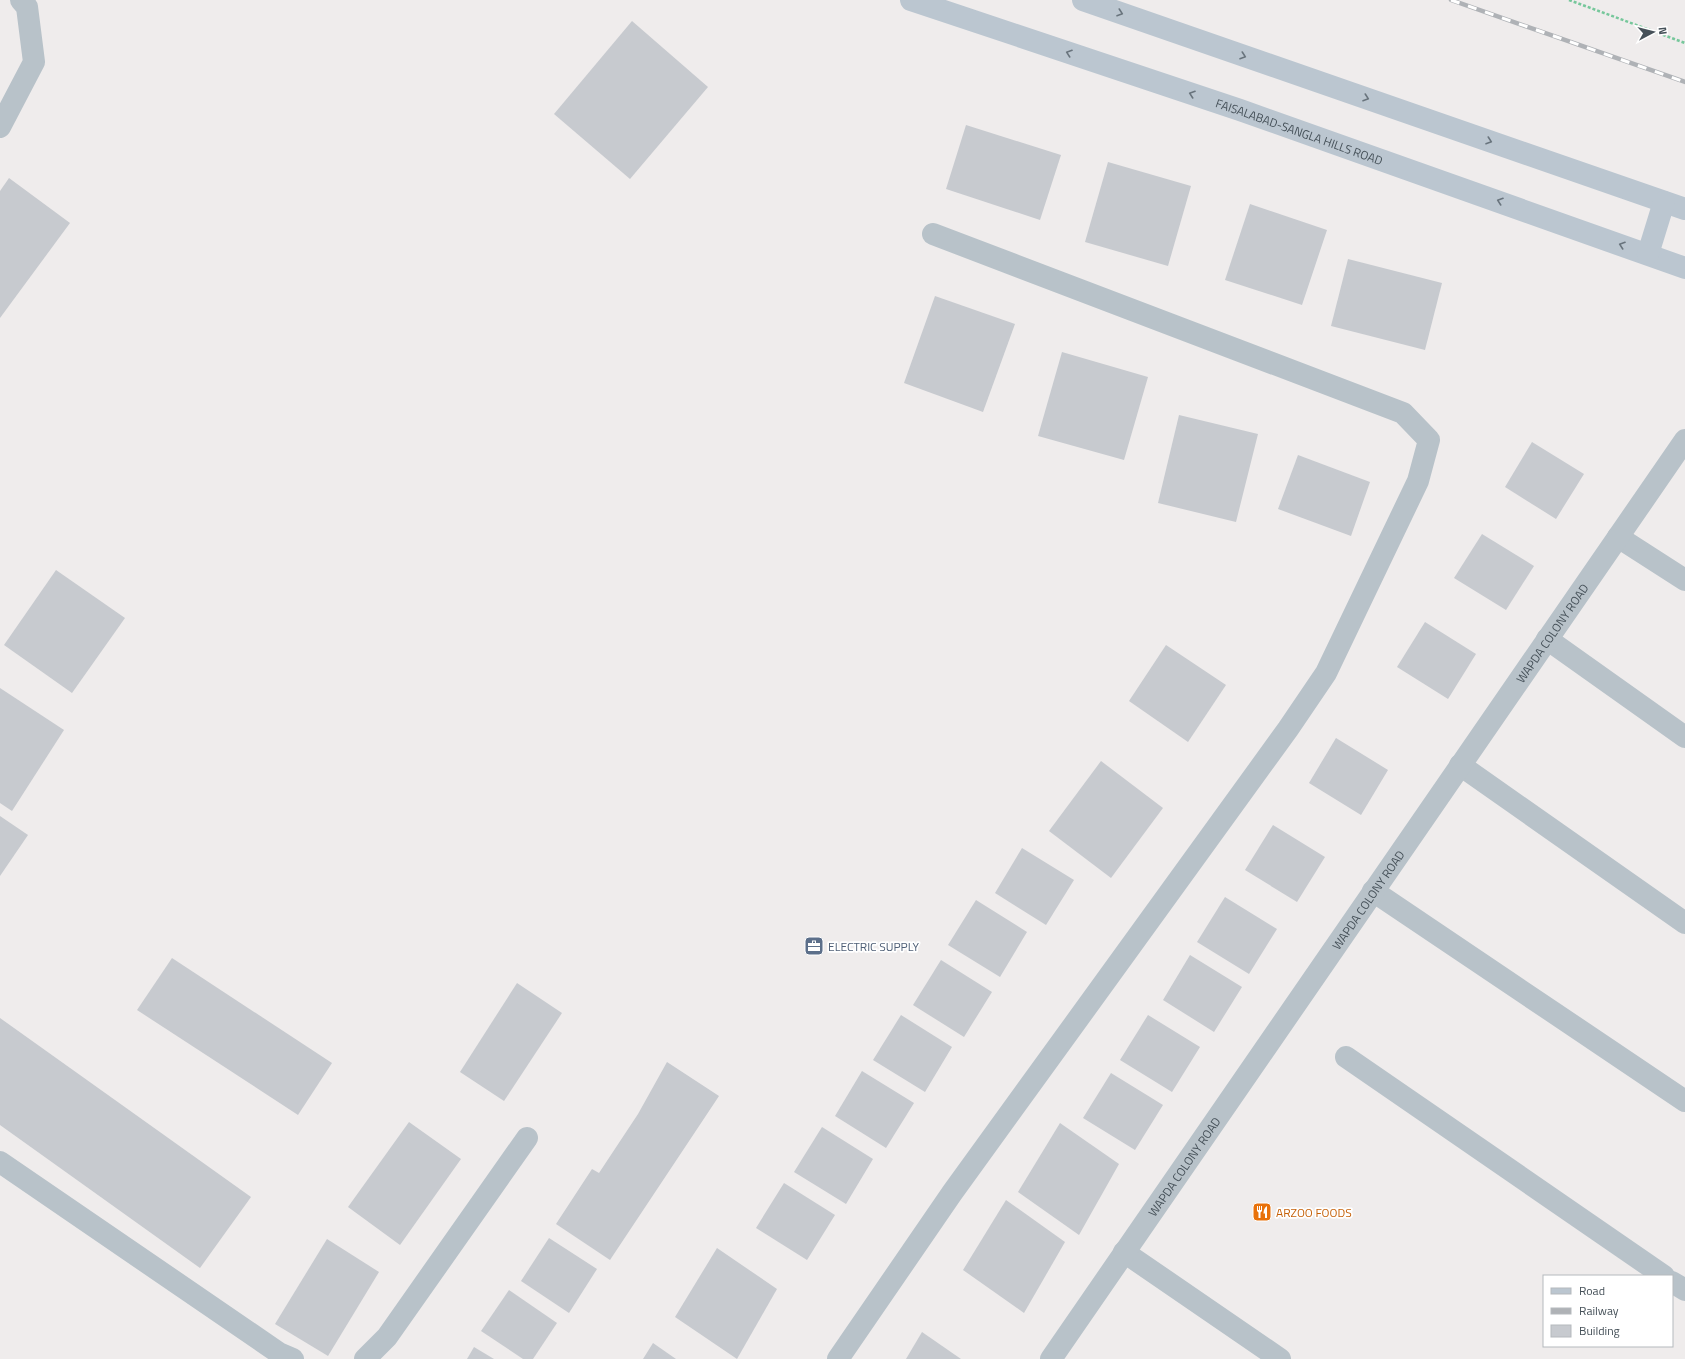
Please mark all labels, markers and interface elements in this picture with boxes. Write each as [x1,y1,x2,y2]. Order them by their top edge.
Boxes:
one-way arrow [1117,8,1124,17]
north arrow [1633,12,1673,52]
text: N [1655,26,1671,36]
one-way arrow [1065,49,1072,57]
one-way arrow [1239,51,1246,59]
one-way arrow [1189,90,1196,99]
street label: FAISALABAD-SANGLA HILLS ROAD [1213,93,1386,170]
one-way arrow [1362,94,1369,102]
one-way arrow [1485,136,1492,145]
one-way arrow [1496,198,1503,206]
one-way arrow [1619,241,1626,249]
street label: WAPDA COLONY ROAD [1511,579,1593,687]
street label: WAPDA COLONY ROAD [1327,846,1409,953]
office icon: ELECTRIC SUPPLY [803,935,825,957]
place label: ELECTRIC SUPPLY [828,937,919,956]
street label: WAPDA COLONY ROAD [1143,1113,1225,1220]
restaurant icon: ARZOO FOODS [1251,1201,1273,1223]
place label: ARZOO FOODS [1276,1203,1352,1222]
legend [1543,1275,1673,1347]
text: Road [1579,1281,1605,1300]
text: Railway [1579,1301,1619,1320]
text: Building [1579,1321,1620,1340]

